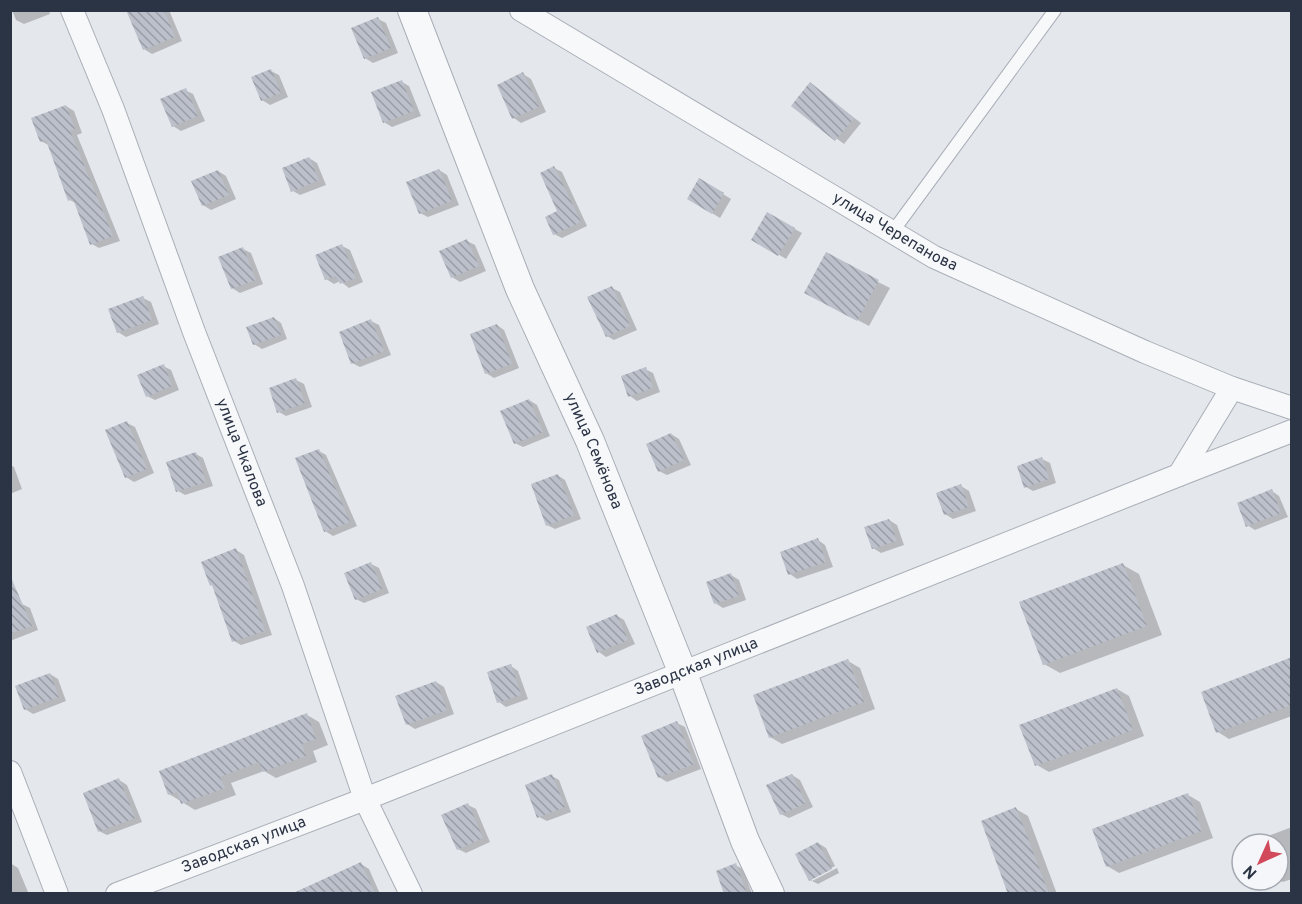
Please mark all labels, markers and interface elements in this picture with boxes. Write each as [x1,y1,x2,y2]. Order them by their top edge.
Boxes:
street label: улица Черепанова [829,188,960,276]
street label: улица Семёнова [559,390,626,512]
street label: улица Чкалова [211,396,271,510]
street label: Заводская улица [631,634,761,701]
street label: Заводская улица [179,812,309,878]
north arrow [1230,832,1290,892]
text: N [1240,860,1262,882]

